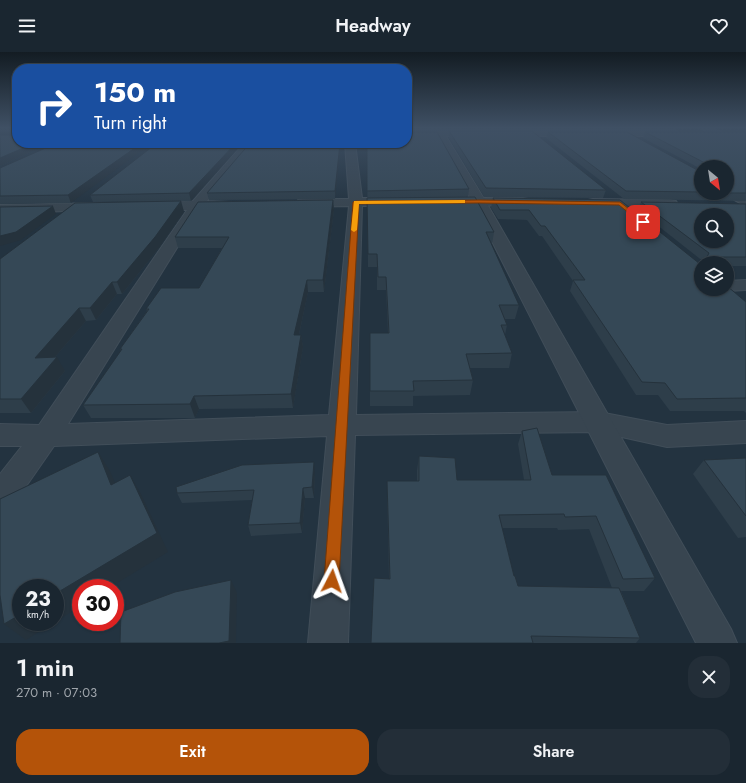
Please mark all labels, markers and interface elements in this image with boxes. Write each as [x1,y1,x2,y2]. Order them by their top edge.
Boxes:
text: Headway [335,13,411,39]
icon: menu [16,15,38,37]
icon: heart [708,15,730,37]
text: 150 m [94,72,176,113]
icon: right [28,80,80,132]
text: Turn right [94,110,166,136]
north arrow [694,160,734,200]
map controls [694,160,734,296]
pin [626,205,660,239]
button: search [694,208,734,248]
icon: arrive [632,211,654,233]
button: layers [694,256,734,296]
position arrow [311,560,353,602]
speed limit sign: 30 [72,579,124,631]
text: 23 [25,585,51,614]
text: km/h [27,607,49,622]
text: 1 min [16,650,74,685]
button: close [688,656,730,698]
text: 270 m · 07:03 [16,683,97,702]
button: Exit [16,729,369,775]
button: Share [377,729,730,775]

